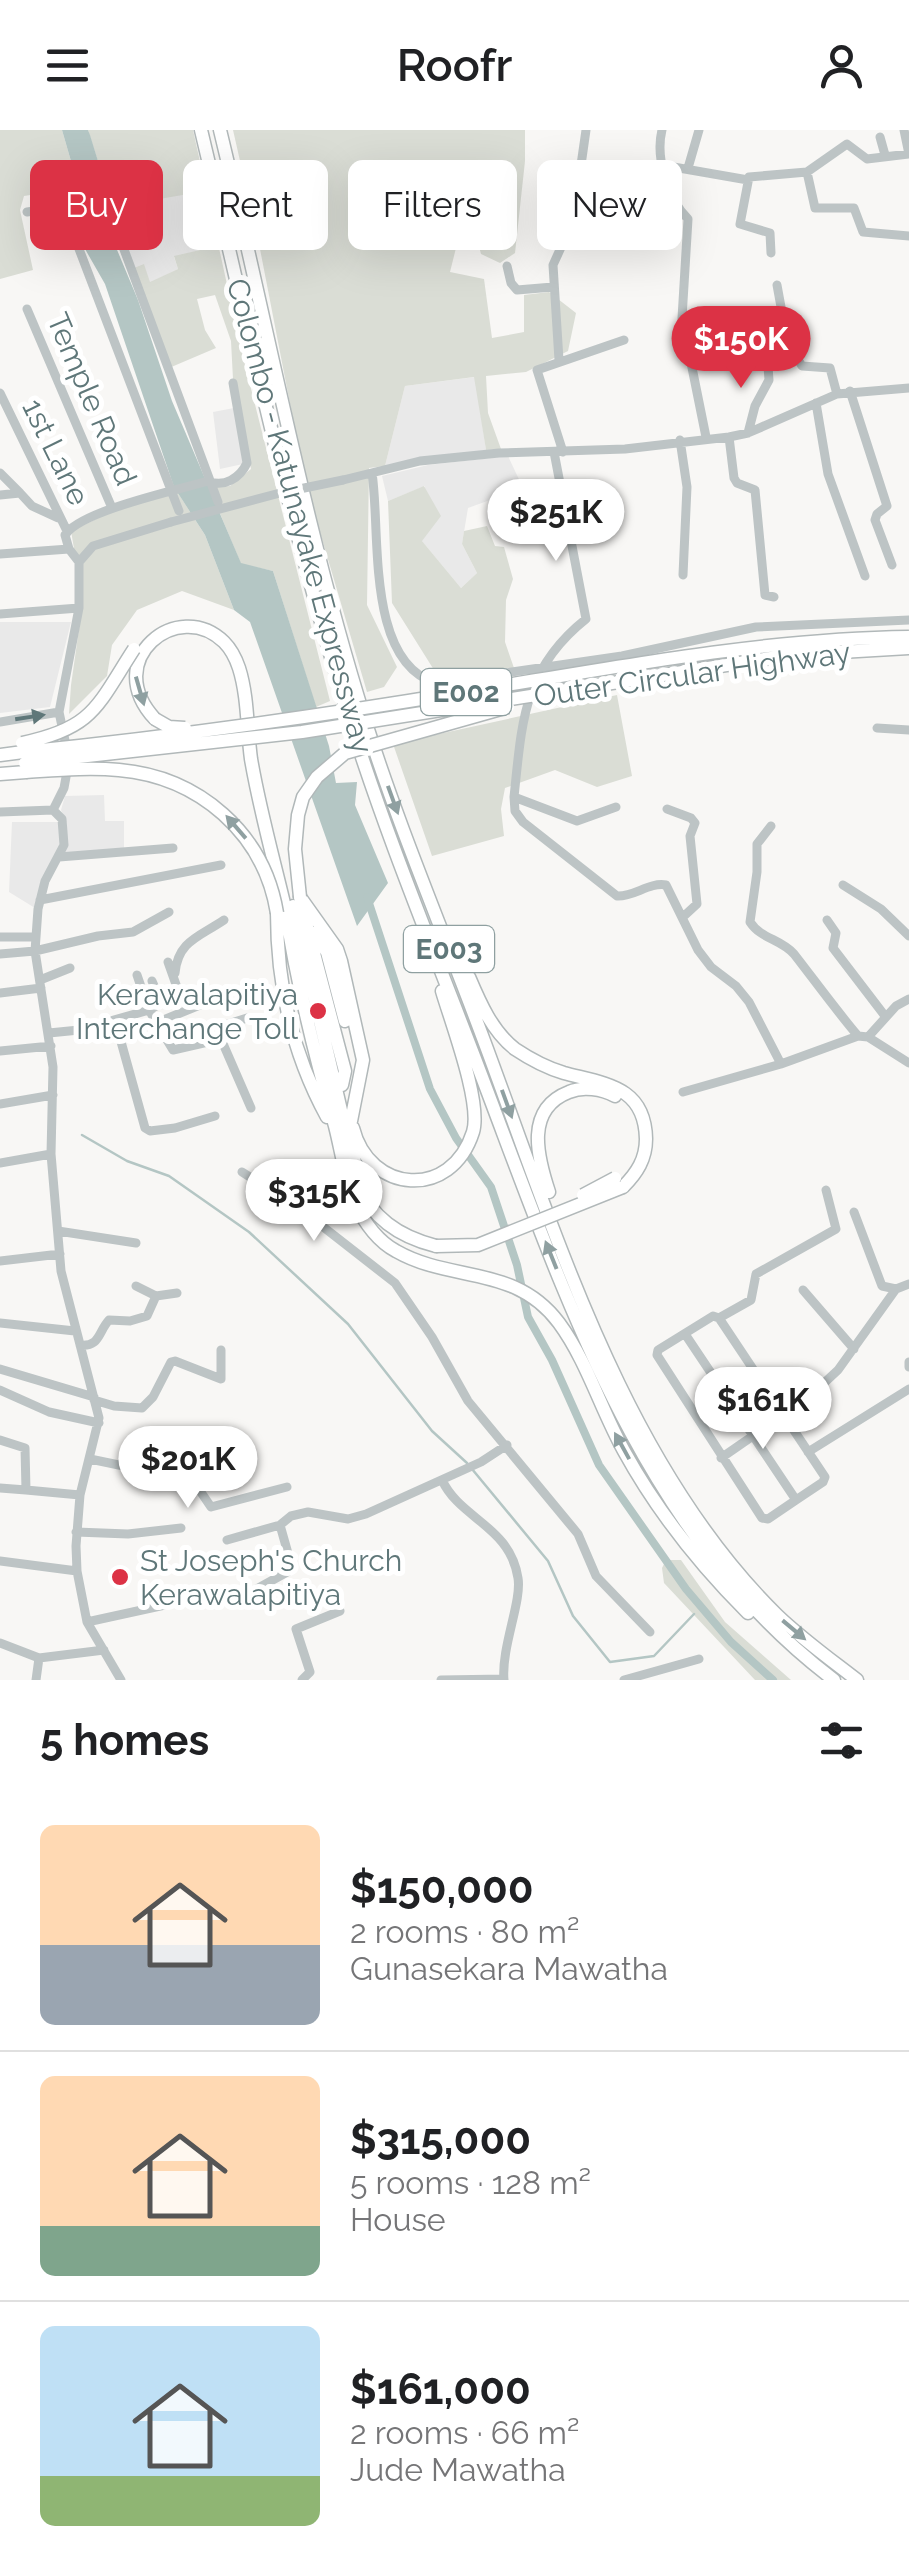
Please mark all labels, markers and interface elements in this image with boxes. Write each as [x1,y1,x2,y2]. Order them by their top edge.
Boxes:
icon: menu [40,38,95,93]
icon: person [814,38,869,93]
text: Roofr [397,39,512,92]
chip: Buy [30,160,163,250]
chip: Rent [183,160,328,250]
chip: Filters [348,160,517,250]
chip: New [537,160,682,250]
street label: Colombo - Katunayake Expressway [220,275,380,757]
pin: $150K [671,306,811,391]
street label: Temple Road [40,307,144,491]
text: $150K [694,320,788,357]
street label: 1st Lane [15,393,97,511]
pin: $251K [486,479,626,564]
text: $251K [509,493,603,530]
street label: Outer Circular Highway [532,634,852,714]
road number: E002 [421,669,511,715]
one-way arrow [132,676,148,707]
one-way arrow [14,709,46,724]
one-way arrow [386,785,401,815]
one-way arrow [225,815,247,840]
road number: E003 [404,926,494,972]
place label: Kerawalapitiya Interchange Toll [76,977,299,1046]
marker: Kerawalapitiya Interchange Toll [307,1000,329,1022]
one-way arrow [500,1090,515,1120]
pin: $315K [244,1159,384,1244]
text: $315K [268,1173,360,1210]
one-way arrow [542,1240,558,1270]
pin: $161K [693,1367,833,1452]
text: $161K [717,1381,809,1418]
pin: $201K [118,1426,258,1511]
one-way arrow [613,1432,630,1461]
text: $201K [140,1440,236,1477]
place label: St Joseph's Church Kerawalapitiya [140,1543,402,1612]
marker: St Joseph's Church Kerawalapitiya [109,1566,131,1588]
one-way arrow [782,1619,807,1640]
icon: filters [814,1713,869,1768]
text: 5 homes [40,1716,209,1765]
text: $150,000 [350,1864,534,1913]
icon: home [120,1865,240,1985]
text: 2 rooms · 80 m² [350,1913,579,1950]
text: Gunasekara Mawatha [350,1950,668,1987]
text: $315,000 [350,2115,531,2164]
icon: home [120,2116,240,2236]
text: 5 rooms · 128 m² [350,2164,591,2201]
text: House [350,2201,446,2238]
text: $161,000 [350,2365,531,2414]
icon: home [120,2366,240,2486]
text: 2 rooms · 66 m² [350,2414,579,2451]
text: Jude Mawatha [350,2451,566,2488]

